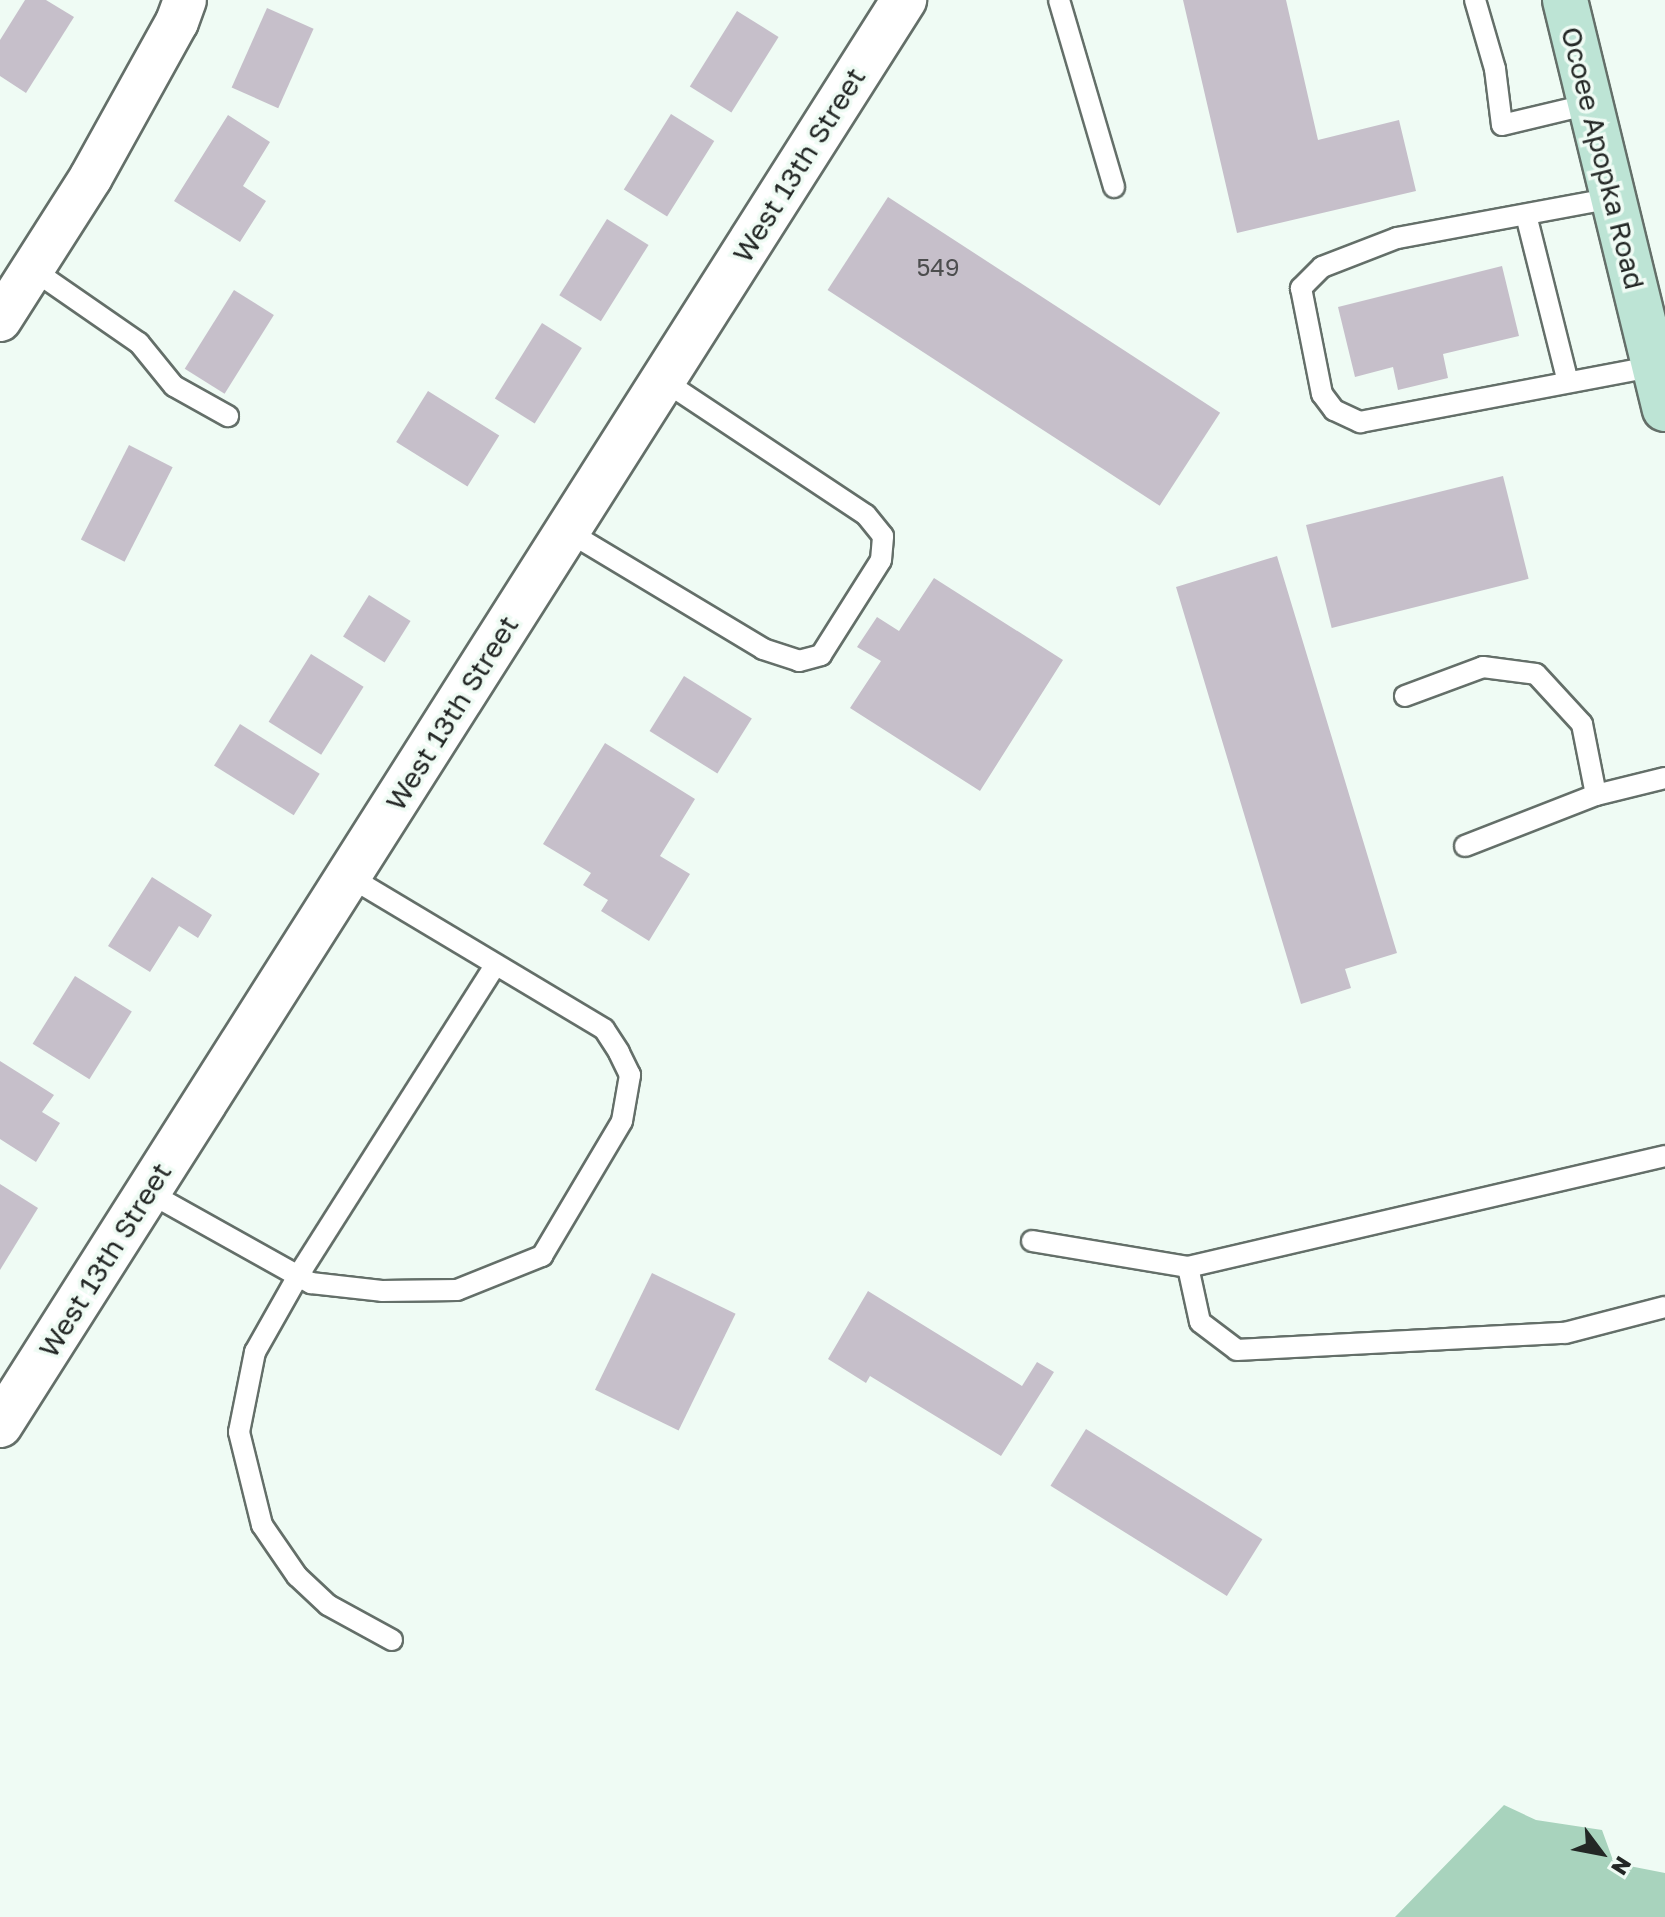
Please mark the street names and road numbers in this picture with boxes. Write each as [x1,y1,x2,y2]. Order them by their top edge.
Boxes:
street label: Ocoee Apopka Road [1554,23,1652,293]
street label: West 13th Street [726,61,872,269]
street label: West 13th Street [379,609,525,817]
street label: West 13th Street [32,1156,178,1364]

